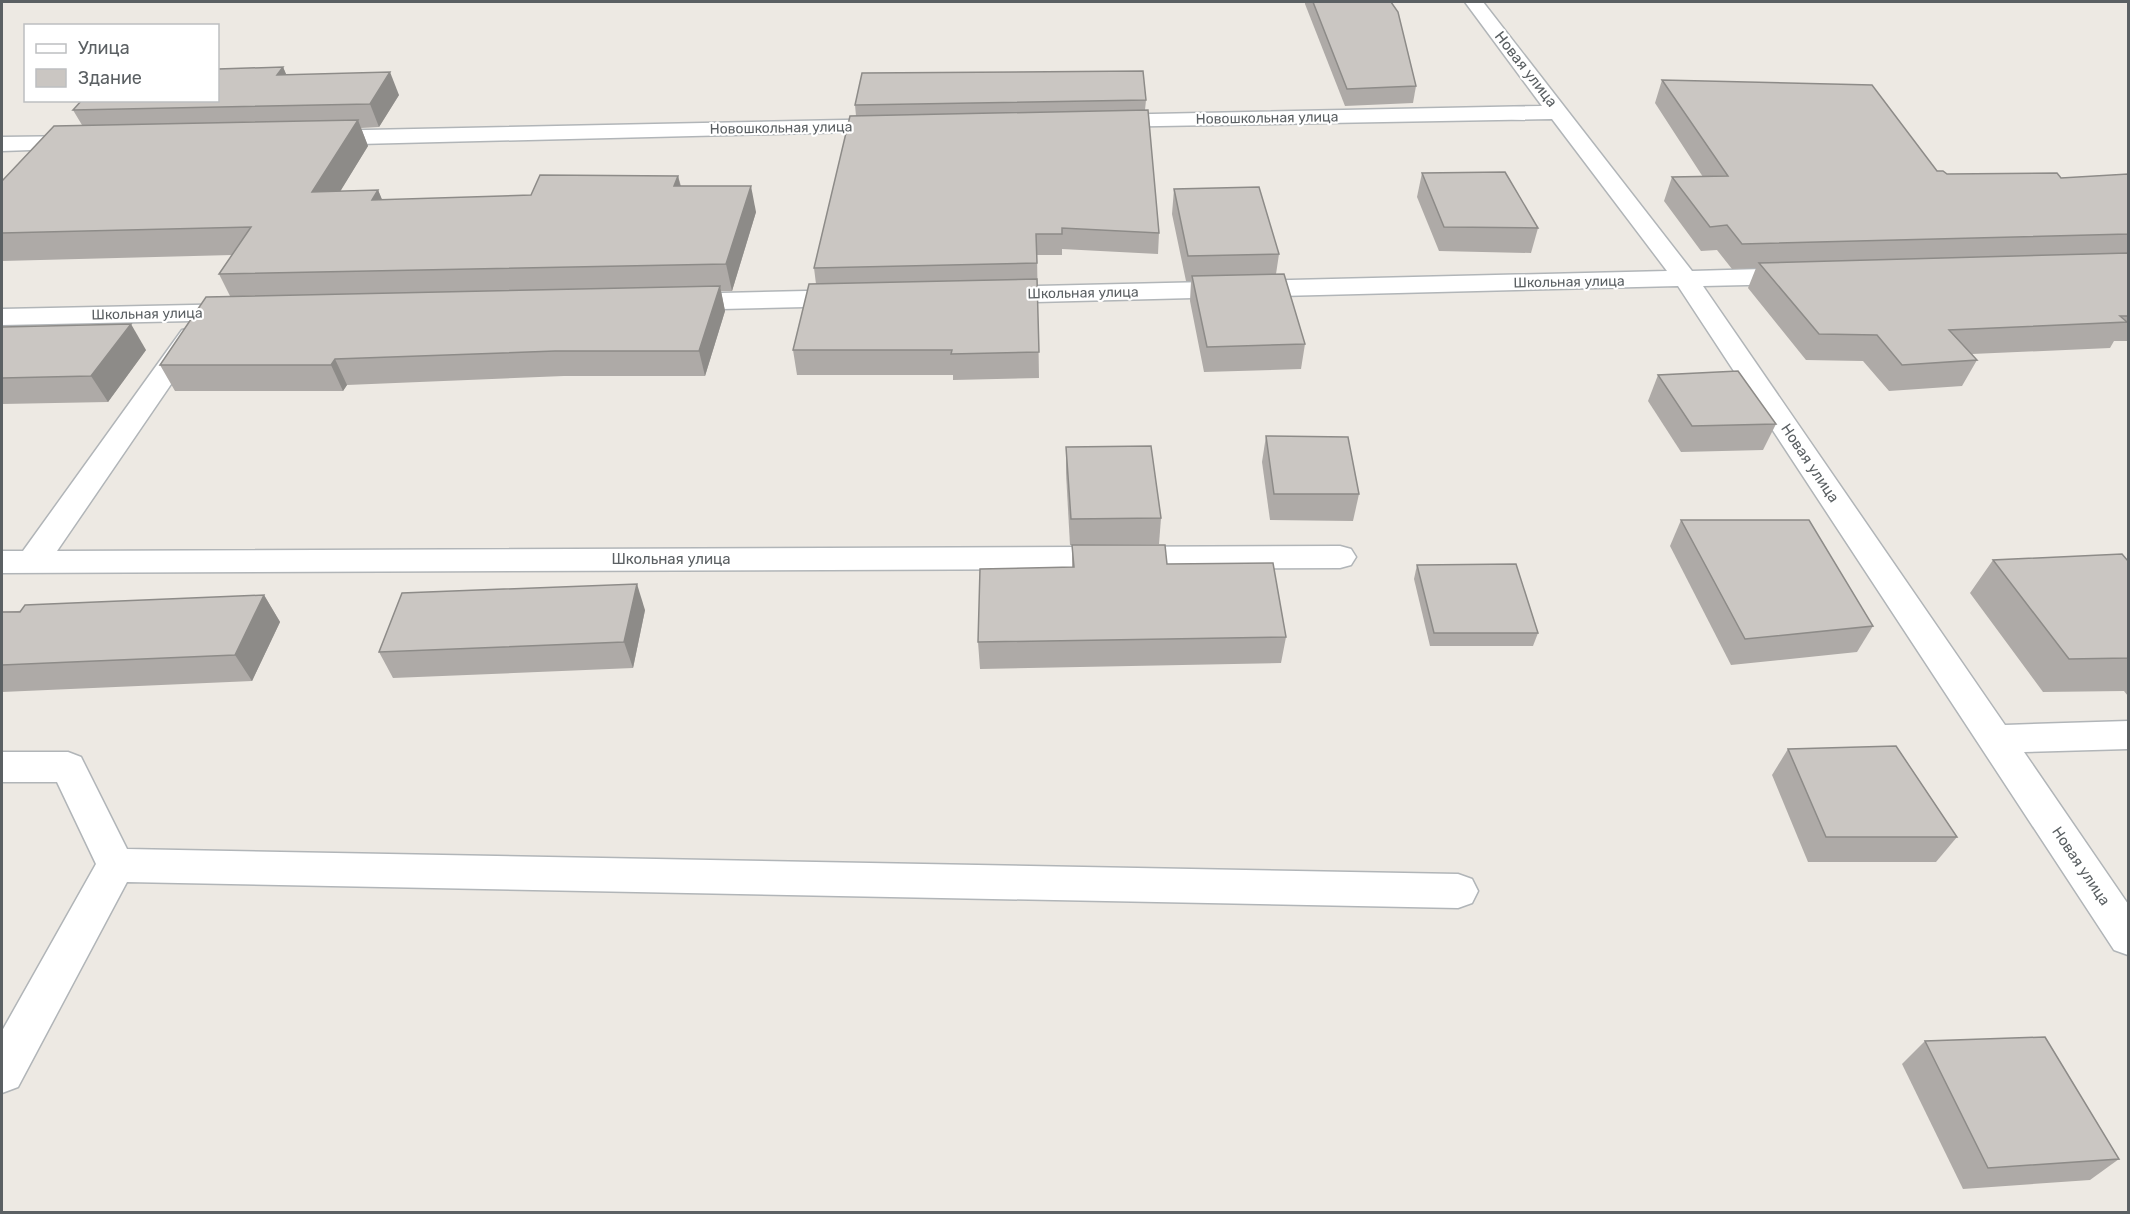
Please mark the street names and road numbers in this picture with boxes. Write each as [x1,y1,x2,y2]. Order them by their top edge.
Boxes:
street label: Новая улица [1491,28,1561,110]
street label: Новошкольная улица [1195,108,1339,128]
street label: Новошкольная улица [709,118,853,138]
street label: Школьная улица [1513,273,1625,291]
street label: Школьная улица [1027,284,1139,302]
street label: Школьная улица [91,305,203,323]
street label: Новая улица [1777,420,1843,506]
street label: Школьная улица [611,550,731,568]
street label: Новая улица [2048,823,2114,909]

